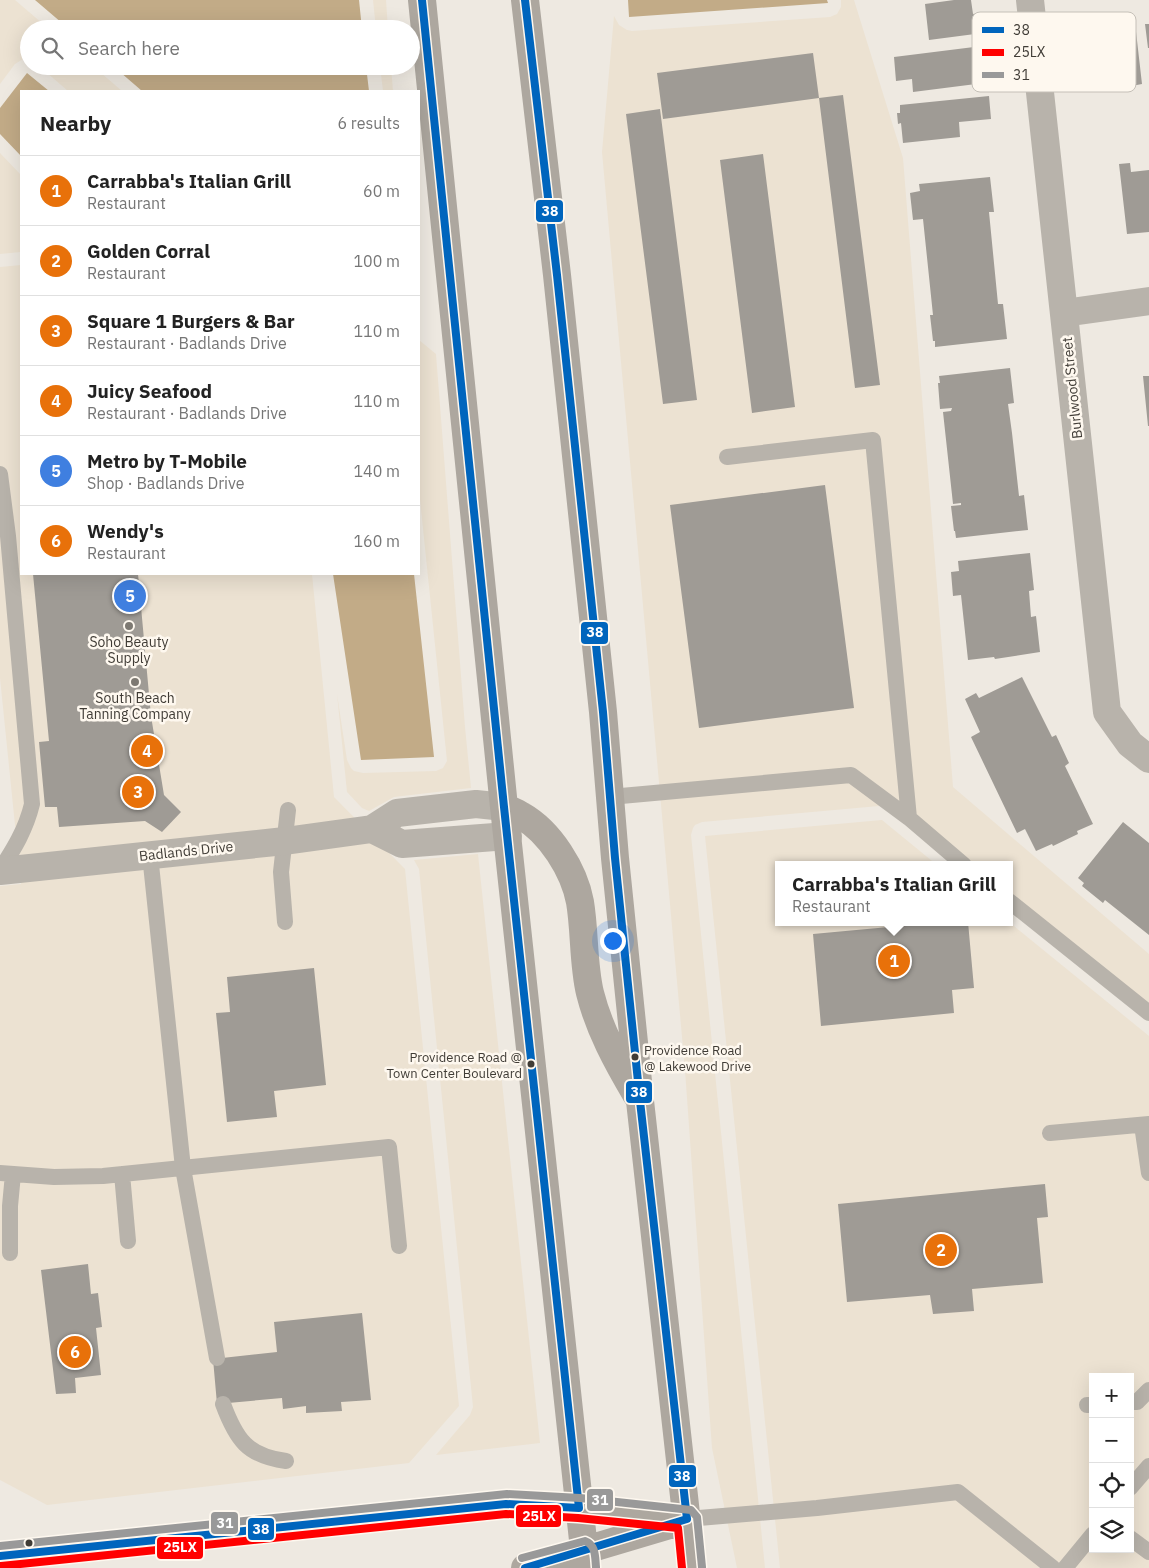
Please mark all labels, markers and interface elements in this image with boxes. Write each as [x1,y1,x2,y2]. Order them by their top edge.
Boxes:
legend [972,12,1136,92]
search box [20,20,420,75]
text: 38 [1013,21,1030,39]
icon: search [38,34,66,62]
text: Search here [78,36,180,60]
text: 25LX [1013,43,1046,61]
text: 31 [1013,66,1030,84]
text: Nearby [40,109,111,137]
text: 6 results [337,113,400,133]
text: Carrabba's Italian Grill [87,169,291,193]
text: 1 [51,181,61,201]
text: 60 m [363,181,400,201]
text: Restaurant [87,193,166,213]
line badge: 38 [535,199,564,223]
text: 38 [542,202,558,220]
text: Golden Corral [87,239,210,263]
text: 2 [51,251,61,271]
text: 100 m [353,251,400,271]
text: Restaurant [87,263,166,283]
text: Square 1 Burgers & Bar [87,309,295,333]
text: 3 [51,321,61,341]
text: 110 m [353,321,400,341]
text: Restaurant · Badlands Drive [87,333,287,353]
street label: Burlwood Street [1058,336,1086,440]
text: Juicy Seafood [87,379,212,403]
text: 4 [51,391,61,411]
text: 110 m [353,391,400,411]
text: Restaurant · Badlands Drive [87,403,287,423]
text: Metro by T-Mobile [87,449,247,473]
text: 5 [51,461,61,481]
text: 140 m [353,461,400,481]
text: Shop · Badlands Drive [87,473,245,493]
text: Wendy's [87,519,164,543]
text: 6 [51,531,61,551]
text: 160 m [353,531,400,551]
text: Restaurant [87,543,166,563]
pin: 5 [114,577,146,615]
marker: Soho Beauty Supply [123,620,135,632]
line badge: 38 [580,621,609,645]
text: 38 [587,623,603,641]
place label: Soho Beauty Supply [89,633,169,667]
marker: South Beach Tanning Company [129,676,141,688]
place label: South Beach Tanning Company [79,689,191,723]
pin: 4 [131,732,163,770]
pin: 3 [122,773,154,811]
street label: Badlands Drive [138,837,234,865]
popup [775,861,1013,926]
text: Carrabba's Italian Grill [792,872,996,896]
text: Restaurant [792,896,871,916]
your location [600,928,626,954]
pin: 1 [878,942,910,980]
place label: Providence Road @ Lakewood Drive [644,1042,751,1075]
place label: Providence Road @ Town Center Boulevard [387,1049,522,1082]
marker: Providence Road @ Lakewood Drive [630,1052,640,1062]
marker: Providence Road @ Town Center Boulevard [526,1059,536,1069]
line badge: 38 [625,1080,653,1104]
text: 38 [631,1083,647,1101]
pin: 2 [925,1231,957,1269]
pin: 6 [59,1333,91,1371]
map controls [1089,1373,1134,1553]
button: + [1089,1373,1134,1418]
button: − [1089,1418,1134,1463]
button: locate [1089,1463,1134,1508]
line badge: 38 [668,1464,697,1488]
text: 38 [674,1467,690,1485]
line badge: 31 [586,1488,614,1512]
text: 31 [592,1491,609,1509]
line badge: 25LX [515,1504,562,1528]
text: 25LX [522,1507,556,1525]
button: layers [1089,1508,1134,1553]
line badge: 31 [210,1511,239,1535]
text: 31 [217,1514,234,1532]
line badge: 38 [247,1517,275,1541]
text: 38 [253,1520,269,1538]
line badge: 25LX [156,1536,204,1560]
unlabelled marker [24,1538,34,1548]
text: 25LX [163,1538,197,1556]

